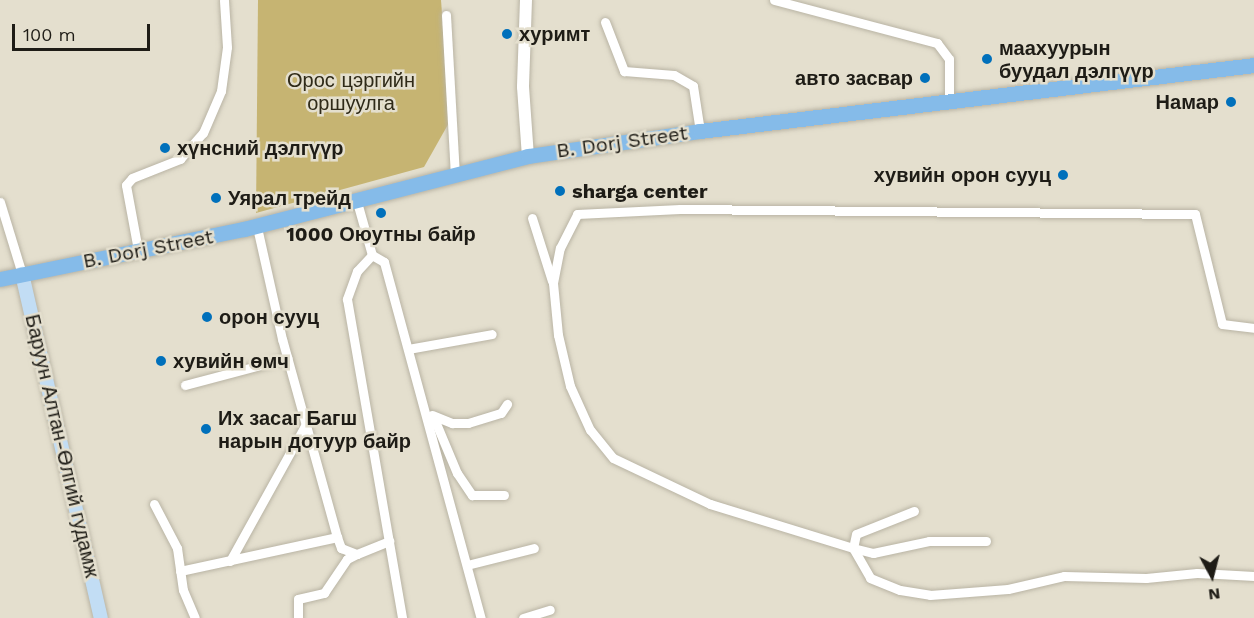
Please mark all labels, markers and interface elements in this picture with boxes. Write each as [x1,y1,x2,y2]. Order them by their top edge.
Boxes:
scale bar [15,12,153,50]
place label: хуримт [519,22,593,46]
text: 100 m [23,24,76,45]
marker: хуримт [500,27,514,41]
place label: маахуурын буудал дэлгүүр [999,36,1158,83]
marker: маахуурын буудал дэлгүүр [980,52,994,66]
place label: авто засвар [792,66,913,90]
park label: Орос цэргийн оршуулга [282,69,420,116]
marker: авто засвар [918,71,932,85]
place label: Намар [1153,90,1219,114]
marker: Намар [1224,95,1238,109]
street label: B. Dorj Street [555,121,689,163]
place label: хүнсний дэлгүүр [177,136,349,160]
marker: хүнсний дэлгүүр [158,141,172,155]
place label: хувийн орон сууц [868,163,1051,187]
marker: хувийн орон сууц [1056,168,1070,182]
place label: sharga center [572,179,708,203]
marker: sharga center [553,184,567,198]
place label: Уярал трейд [228,186,355,210]
marker: Уярал трейд [209,191,223,205]
marker: 1000 Оюутны байр [374,206,388,220]
place label: 1000 Оюутны байр [284,222,478,246]
street label: B. Dorj Street [81,225,215,273]
street label: Баруун Алтан-Өлгий гудамж [18,304,106,588]
place label: орон сууц [219,305,322,329]
marker: орон сууц [200,310,214,324]
place label: хувийн өмч [173,349,292,373]
marker: хувийн өмч [154,354,168,368]
place label: Их засаг Багш нарын дотуур байр [218,406,418,453]
marker: Их засаг Багш нарын дотуур байр [199,422,213,436]
north arrow [1182,546,1242,606]
text: N [1207,584,1221,605]

